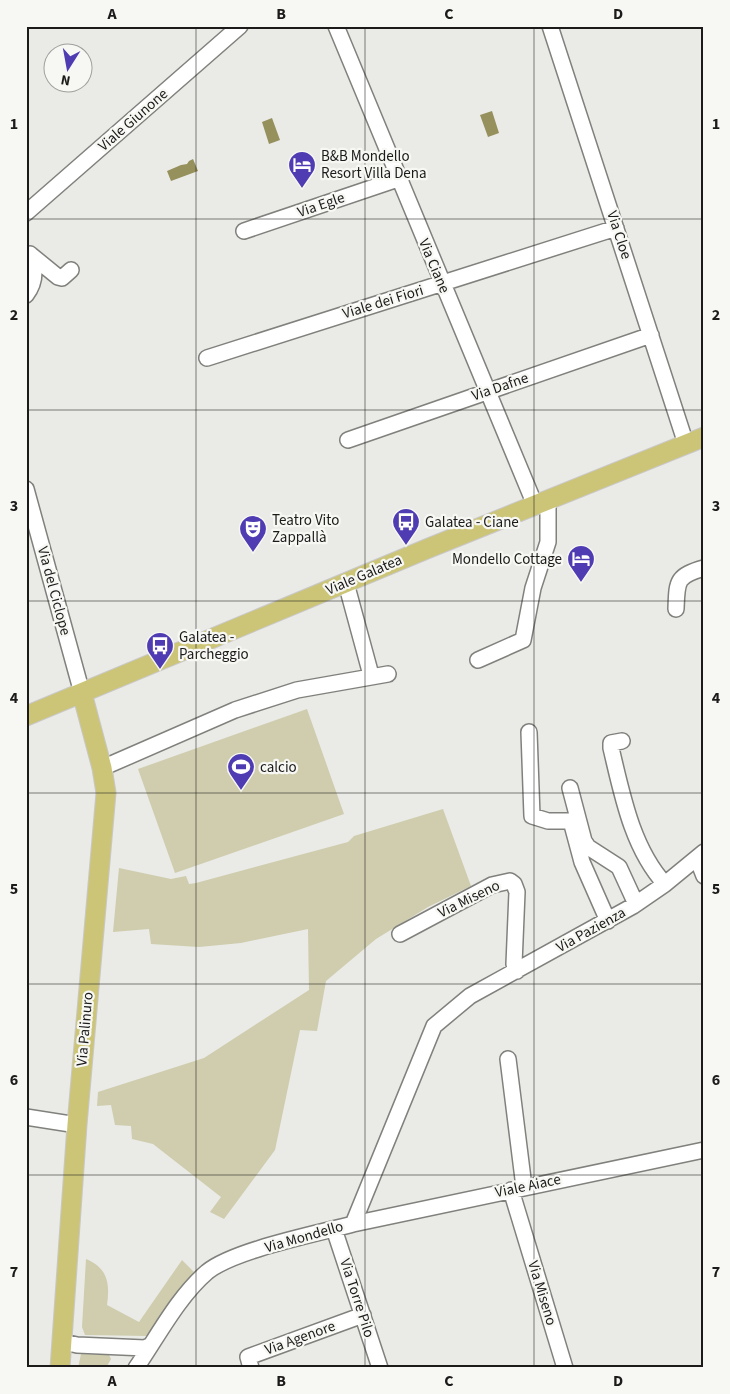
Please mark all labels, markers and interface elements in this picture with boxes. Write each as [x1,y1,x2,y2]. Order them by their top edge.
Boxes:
text: A [106,3,117,25]
text: B [276,3,286,25]
text: C [444,3,454,25]
text: D [613,3,623,25]
north arrow [42,42,92,92]
text: N [59,69,72,90]
street label: Viale Giunone [94,84,172,156]
text: 1 [10,113,18,135]
text: 1 [712,113,720,135]
place label: B&B Mondello Resort Villa Dena [321,146,427,184]
hotel icon: B&B Mondello Resort Villa Dena [287,150,317,189]
street label: Via Egle [295,187,347,223]
street label: Via Cloe [601,208,637,262]
street label: Via Ciane [413,235,455,297]
street label: Viale dei Fiori [340,280,426,324]
text: 2 [10,304,18,326]
text: 2 [712,304,720,326]
street label: Via Dafne [469,368,531,406]
text: 3 [10,495,18,517]
text: 3 [712,495,720,517]
bus stop icon: Galatea - Ciane [391,507,421,546]
place label: Teatro Vito Zappallà [272,510,339,548]
place label: Galatea - Ciane [425,512,519,533]
theatre icon: Teatro Vito Zappallà [238,514,268,553]
street label: Via del Ciclope [32,544,76,638]
hotel icon: Mondello Cottage [566,544,596,583]
place label: Mondello Cottage [452,549,562,570]
street label: Viale Galatea [323,550,405,600]
place label: Galatea - Parcheggio [179,627,249,665]
bus stop icon: Galatea - Parcheggio [145,631,175,670]
text: 4 [10,687,19,709]
text: 4 [712,687,721,709]
sports icon: calcio [226,752,256,791]
place label: calcio [260,757,297,778]
street label: Via Miseno [434,875,504,923]
text: 5 [10,878,18,900]
text: 5 [712,878,720,900]
street label: Via Pazienza [552,902,630,958]
street label: Via Palinuro [71,991,99,1067]
text: 6 [10,1069,18,1091]
text: 6 [712,1069,720,1091]
street label: Viale Aiace [493,1169,563,1203]
street label: Via Mondello [262,1216,346,1258]
street label: Via Torre Pilo [334,1256,380,1340]
street label: Via Miseno [522,1258,562,1328]
text: 7 [10,1261,18,1283]
text: 7 [712,1261,720,1283]
street label: Via Agenore [262,1316,338,1360]
text: A [106,1370,117,1392]
text: B [276,1370,286,1392]
text: C [444,1370,454,1392]
text: D [613,1370,623,1392]

